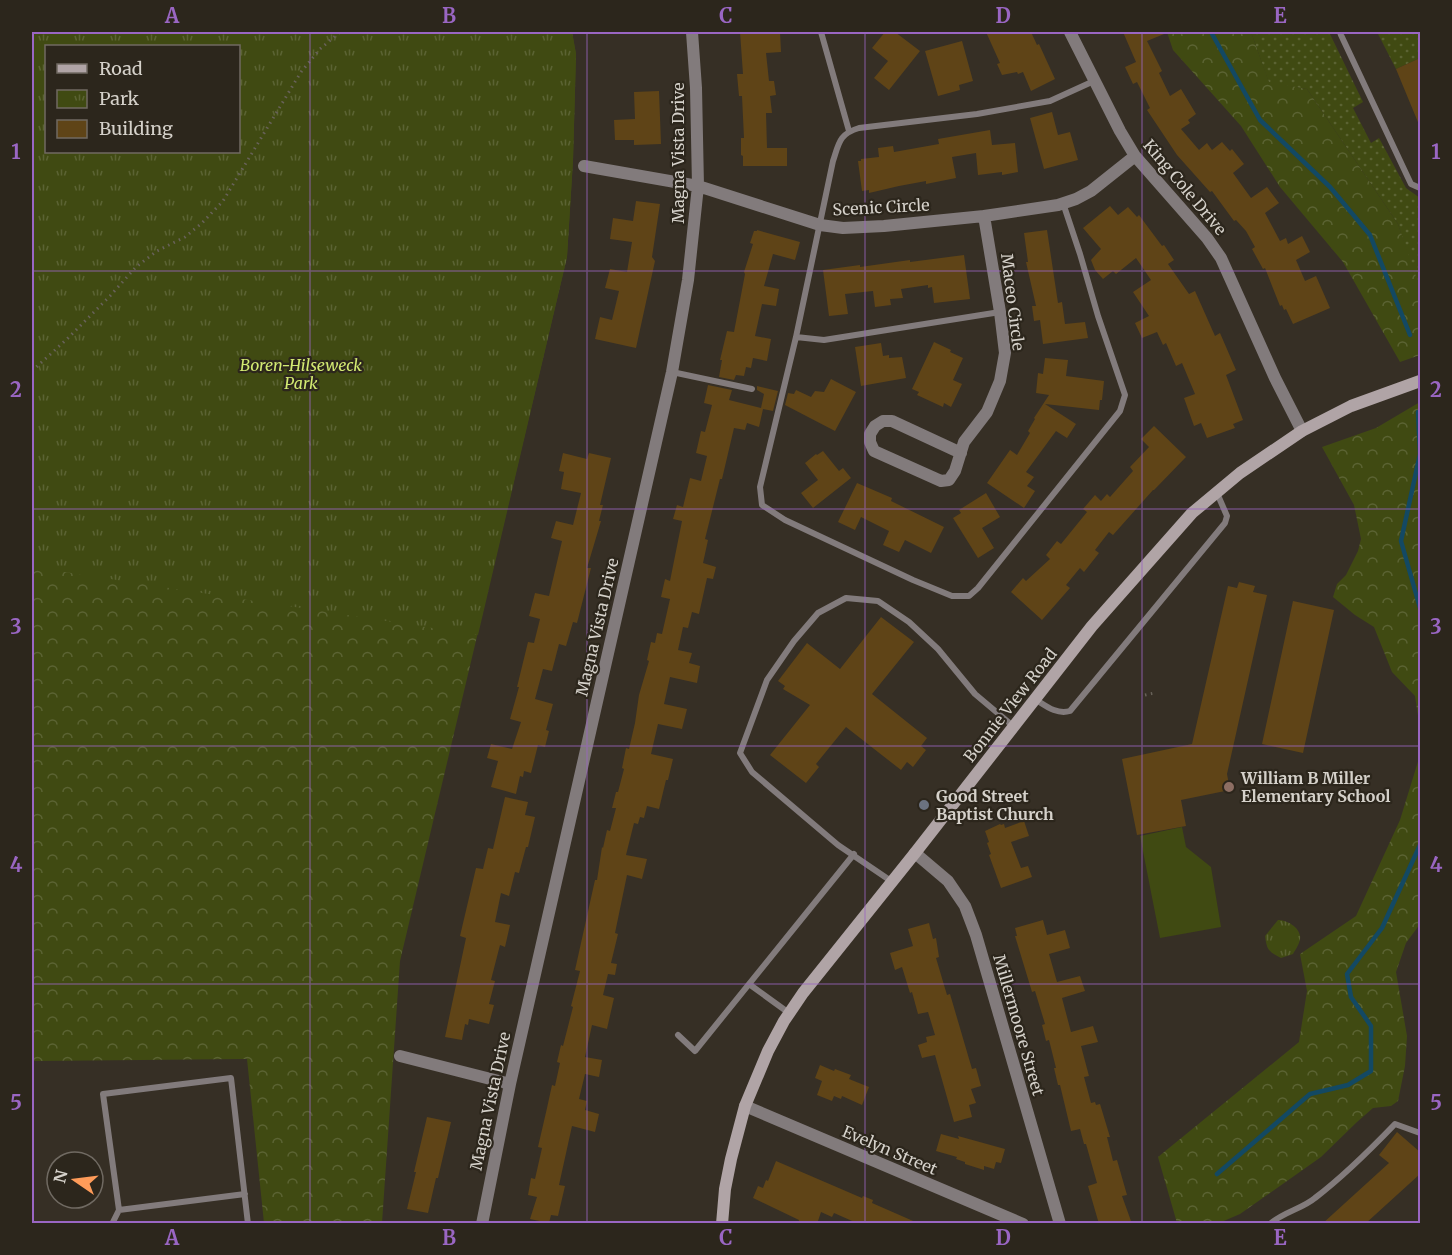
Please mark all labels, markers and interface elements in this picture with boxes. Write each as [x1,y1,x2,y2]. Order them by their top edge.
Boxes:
text: A [164,3,180,28]
text: B [442,3,456,28]
text: C [719,3,733,28]
text: D [995,3,1011,28]
text: E [1273,3,1287,28]
legend [45,45,240,153]
text: Road [99,57,143,80]
street label: Magna Vista Drive [668,82,688,224]
text: Park [99,87,140,110]
text: Building [99,117,173,140]
street label: King Cole Drive [1139,135,1231,239]
text: 1 [11,139,21,164]
text: 1 [1431,139,1441,164]
street label: Scenic Circle [832,194,930,220]
street label: Maceo Circle [997,252,1029,352]
park label: Boren-Hilseweck Park [240,355,362,393]
text: 2 [10,377,22,402]
text: 2 [1430,377,1442,402]
street label: Magna Vista Drive [571,556,623,698]
text: 3 [10,614,22,639]
text: 3 [1430,614,1442,639]
street label: Bonnie View Road [959,644,1061,766]
place label: William B Miller Elementary School [1240,768,1390,806]
marker: William B Miller Elementary School [1222,780,1236,794]
place label: Good Street Baptist Church [936,786,1054,824]
marker: Good Street Baptist Church [917,798,931,812]
text: 4 [10,852,23,877]
text: 4 [1430,852,1443,877]
street label: Millermoore Street [989,952,1049,1099]
street label: Magna Vista Drive [466,1030,514,1172]
text: 5 [10,1090,22,1115]
text: 5 [1430,1090,1442,1115]
street label: Evelyn Street [840,1121,941,1179]
north arrow [45,1150,105,1210]
text: N [49,1167,72,1185]
text: A [164,1225,180,1250]
text: B [442,1225,456,1250]
text: C [719,1225,733,1250]
text: D [995,1225,1011,1250]
text: E [1273,1225,1287,1250]

